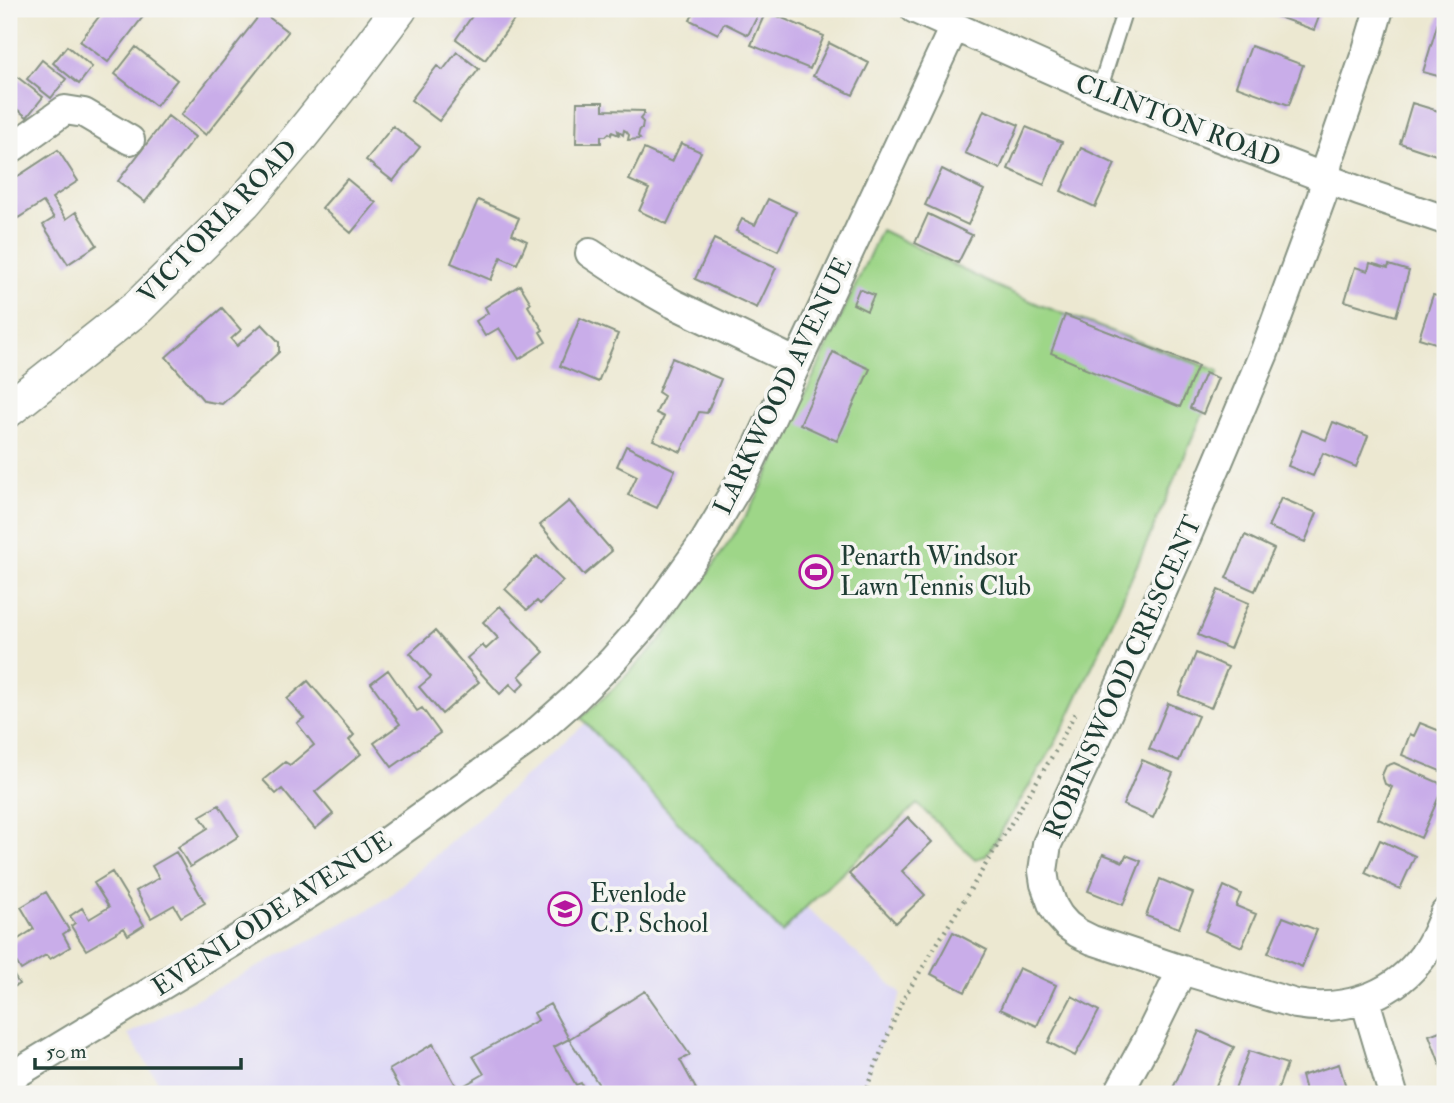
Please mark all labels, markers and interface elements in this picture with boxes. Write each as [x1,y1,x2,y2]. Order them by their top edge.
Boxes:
street label: CLINTON ROAD [1071,67,1285,175]
street label: VICTORIA ROAD [132,133,304,311]
street label: LARKWOOD AVENUE [707,252,859,520]
street label: ROBINSWOOD CRESCENT [1037,511,1209,843]
place label: Penarth Windsor Lawn Tennis Club [840,541,1031,603]
sports icon: Penarth Windsor Lawn Tennis Club [797,553,835,591]
street label: EVENLODE AVENUE [146,824,398,1004]
place label: Evenlode C.P. School [590,878,709,940]
school or university icon: Evenlode C.P. School [546,890,584,928]
scale bar [35,1026,242,1070]
text: 50 m [46,1038,87,1065]

